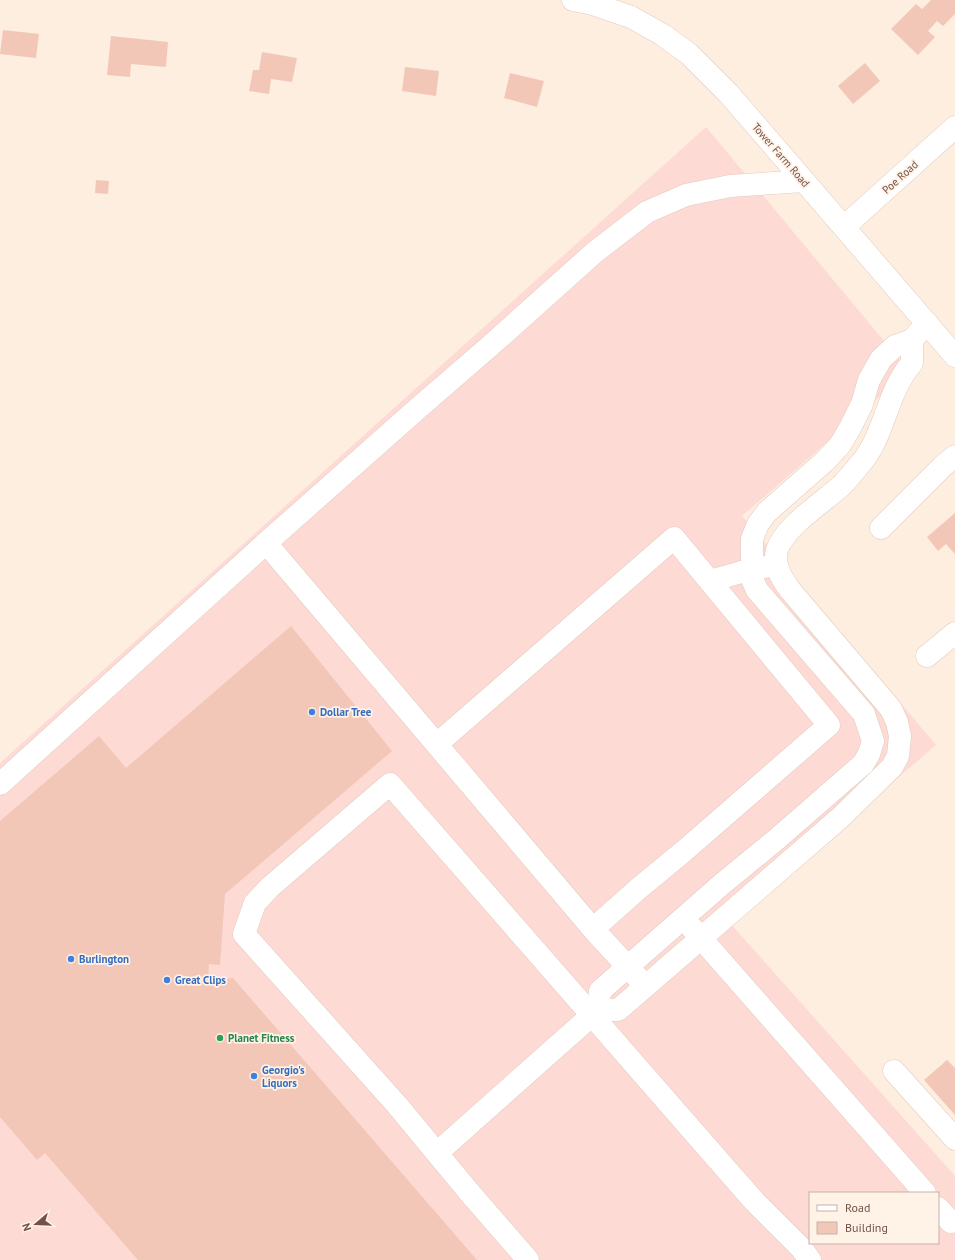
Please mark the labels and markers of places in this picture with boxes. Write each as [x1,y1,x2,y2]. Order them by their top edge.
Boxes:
place label: Dollar Tree [320,705,372,719]
marker: Dollar Tree [307,707,317,717]
place label: Burlington [79,952,129,966]
marker: Burlington [66,954,76,964]
place label: Great Clips [175,973,226,987]
marker: Great Clips [162,975,172,985]
place label: Planet Fitness [228,1031,295,1045]
marker: Planet Fitness [215,1033,225,1043]
place label: Georgio's Liquors [262,1063,305,1090]
marker: Georgio's Liquors [249,1071,259,1081]

